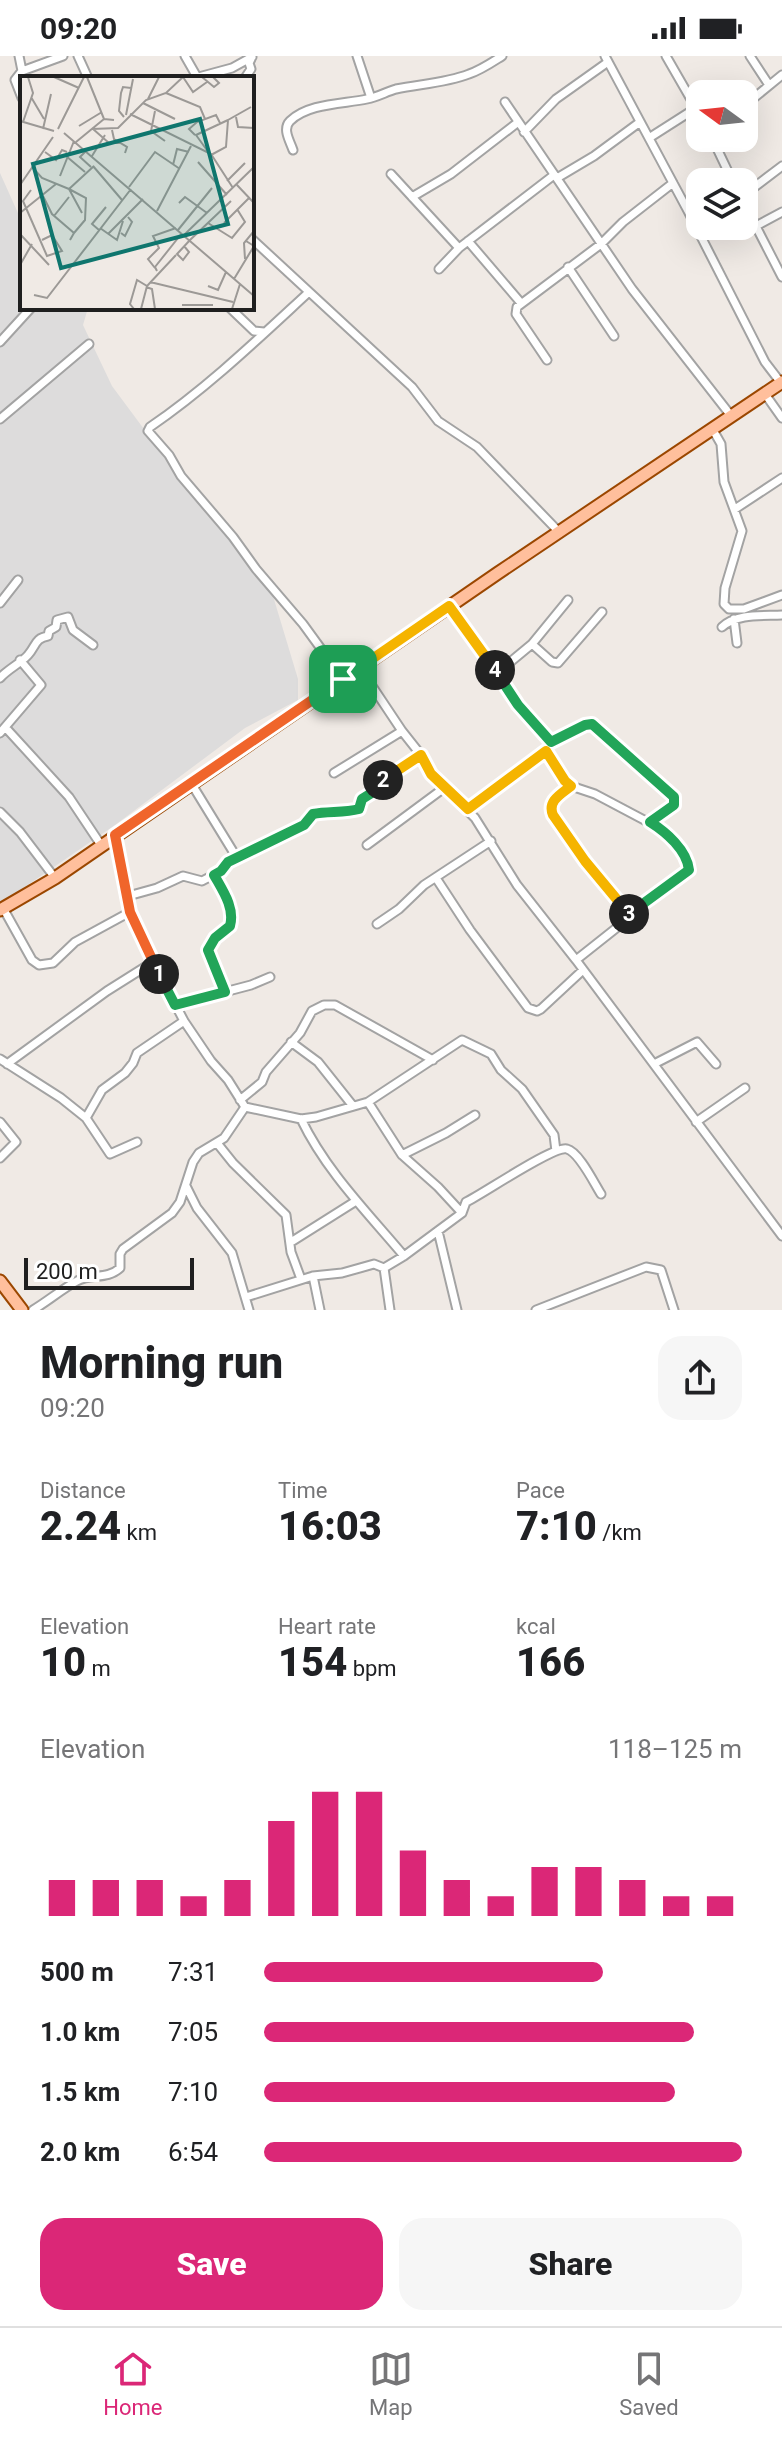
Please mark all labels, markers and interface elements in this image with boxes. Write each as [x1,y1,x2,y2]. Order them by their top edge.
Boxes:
text: 09:20 [40,11,117,46]
inset map [20,76,254,310]
north arrow [686,80,758,152]
map controls [686,80,758,240]
button: layers [686,168,758,240]
pin [309,645,377,713]
pin: 4 [475,650,515,690]
icon: arrive [321,657,365,701]
text: 4 [489,657,501,682]
pin: 2 [363,760,403,800]
text: 2 [377,767,389,792]
pin: 3 [609,894,649,934]
text: 3 [623,901,635,926]
pin: 1 [139,954,179,994]
text: 1 [153,961,165,986]
scale bar [24,1254,194,1290]
text: 200 m [36,1259,98,1284]
button: share [658,1336,742,1420]
text: Morning run [40,1337,283,1389]
text: 09:20 [40,1393,105,1423]
text: Distance [40,1478,126,1503]
text: Time [278,1478,327,1503]
text: Pace [516,1478,565,1503]
text: 2.24 [40,1503,121,1550]
text: 16:03 [278,1503,382,1550]
text: 7:10 [516,1503,597,1550]
text: km [121,1520,157,1545]
text: /km [597,1520,642,1545]
text: Elevation [40,1614,129,1639]
text: Heart rate [278,1614,376,1639]
text: kcal [516,1614,556,1639]
text: 10 [40,1639,86,1686]
text: 154 [278,1639,347,1686]
text: 166 [516,1639,585,1686]
text: m [86,1656,111,1681]
text: bpm [347,1656,397,1681]
text: Elevation [40,1734,145,1764]
text: 118–125 m [608,1734,742,1764]
text: 500 m [40,1957,114,1987]
text: 7:31 [168,1957,218,1987]
text: 1.0 km [40,2017,120,2047]
text: 7:05 [168,2017,218,2047]
text: 1.5 km [40,2077,120,2107]
text: 7:10 [168,2077,218,2107]
text: 2.0 km [40,2137,120,2167]
text: 6:54 [168,2137,218,2167]
button: Save [40,2218,383,2310]
button: Share [399,2218,742,2310]
tab: Home [103,2347,162,2420]
tab: Map [369,2347,413,2420]
tab: Saved [619,2347,679,2420]

